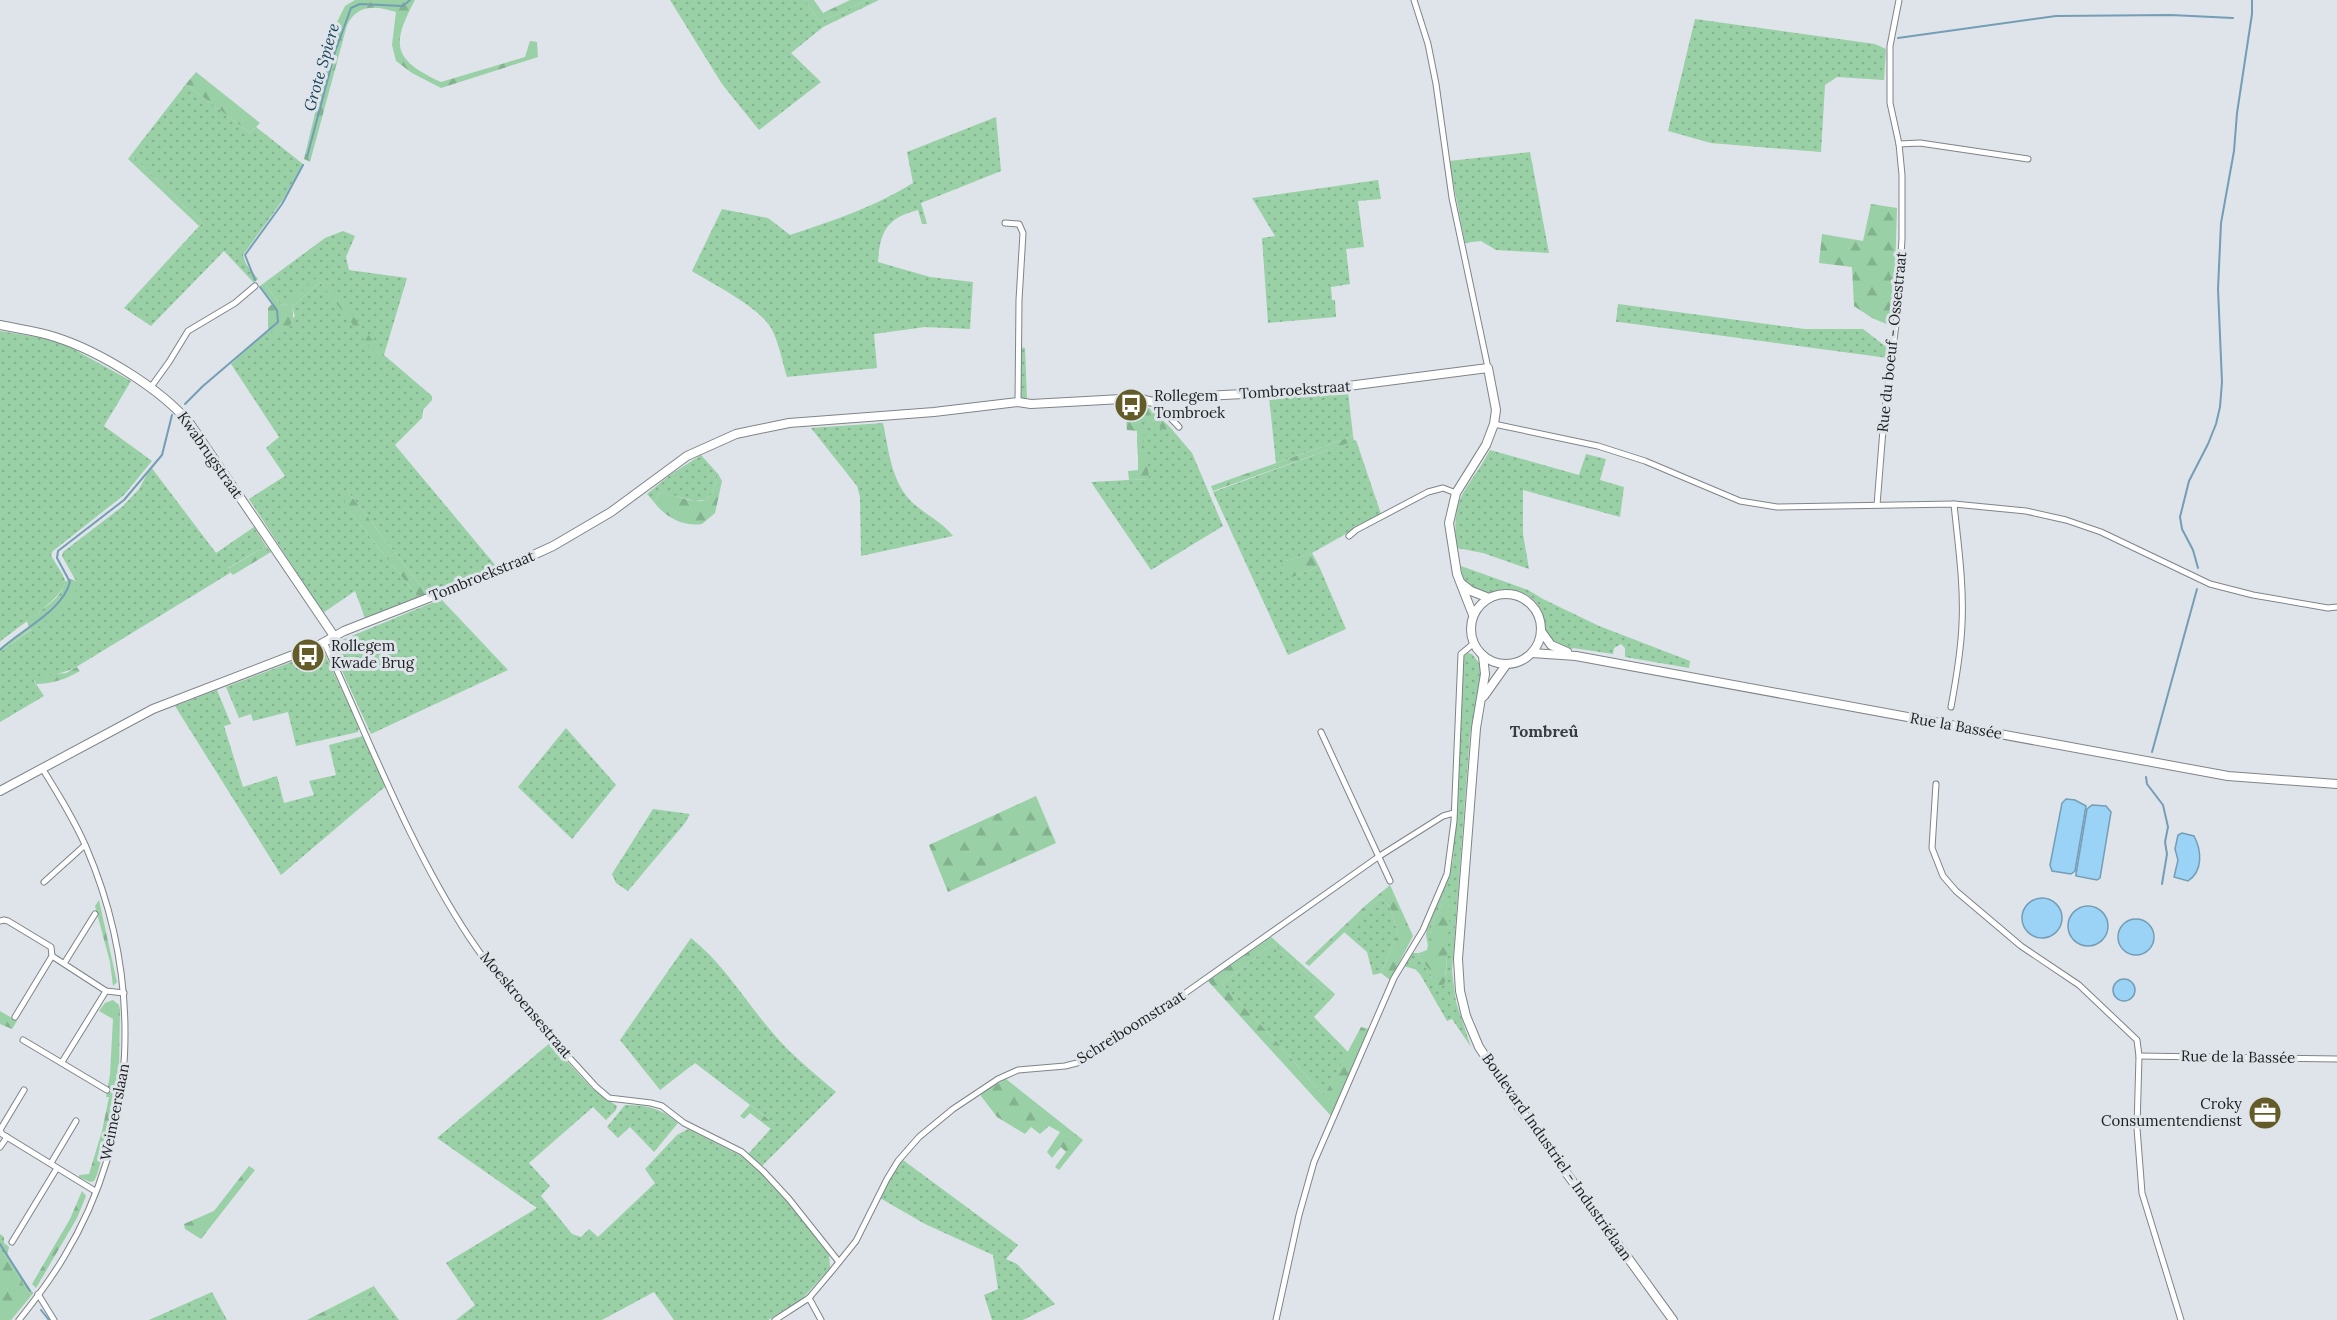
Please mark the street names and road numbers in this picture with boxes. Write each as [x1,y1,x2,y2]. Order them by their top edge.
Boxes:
street label: Rue du boeuf - Ossestraat [1873,251,1910,433]
street label: Tombroekstraat [1239,376,1351,403]
street label: Kwabrugstraat [173,408,248,502]
street label: Tombroekstraat [427,546,537,605]
street label: Rue la Bassée [1908,708,2004,743]
street label: Moeskroensestraat [476,947,577,1062]
street label: Schreiboomstraat [1073,986,1189,1068]
street label: Rue de la Bassée [2181,1046,2295,1067]
street label: Boulevard Industriel - Industriélaan [1478,1049,1637,1264]
street label: Weimeerslaan [96,1062,133,1162]

